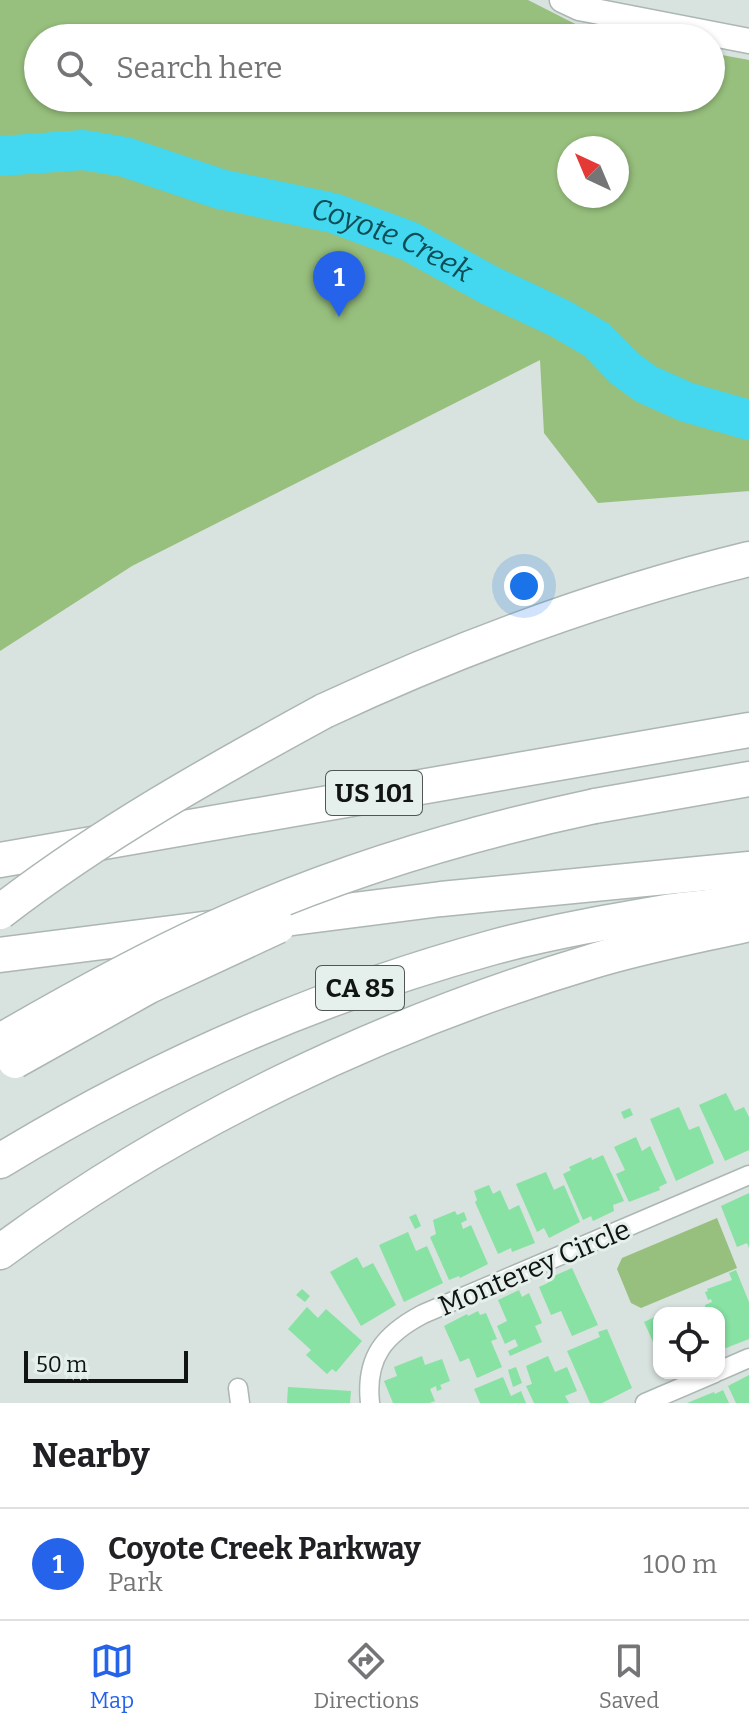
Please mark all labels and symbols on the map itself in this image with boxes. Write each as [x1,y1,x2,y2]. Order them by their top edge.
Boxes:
north arrow [557,136,629,208]
water label: Coyote Creek [308,191,479,291]
pin: 1 [313,251,365,317]
your location [504,566,544,606]
road number: US 101 [326,771,422,815]
road number: CA 85 [316,966,404,1010]
street label: Monterey Circle [433,1212,635,1323]
scale bar [24,1347,188,1383]

